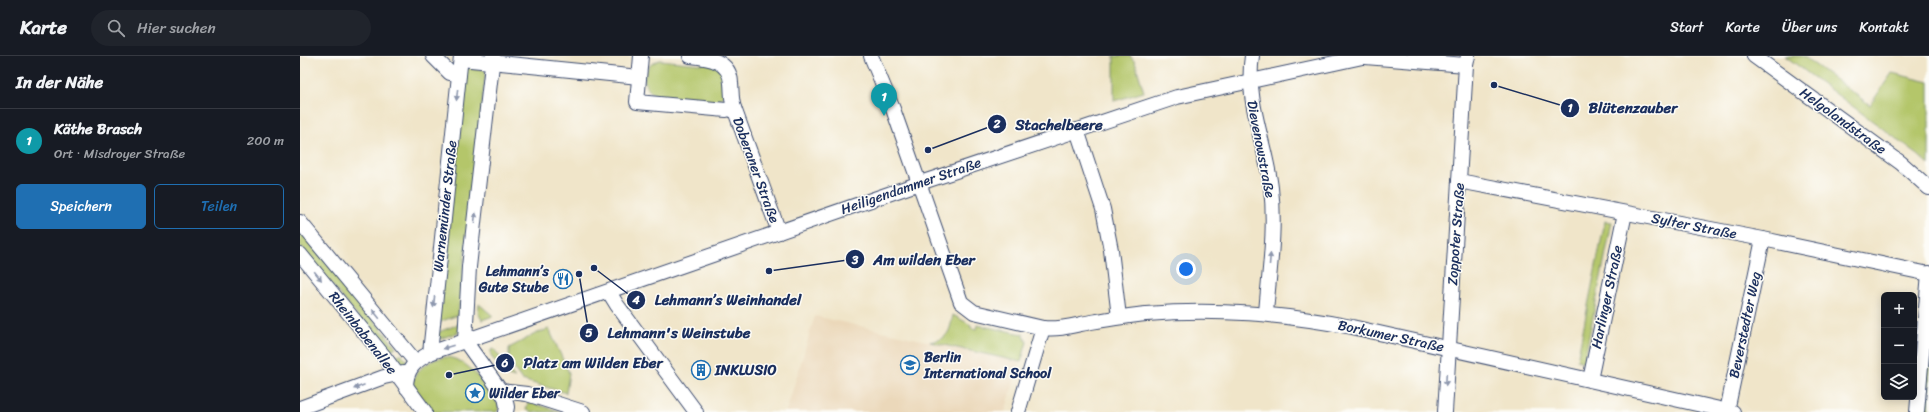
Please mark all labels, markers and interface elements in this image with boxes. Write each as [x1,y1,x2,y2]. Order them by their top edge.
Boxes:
search box [91,10,371,46]
text: Karte [20,11,67,44]
text: Hier suchen [137,15,216,41]
text: Start [1670,15,1703,40]
text: Karte [1725,15,1760,40]
text: Über uns [1782,15,1837,40]
text: Kontakt [1859,15,1909,40]
icon: search [105,17,127,39]
text: In der Nähe [16,67,103,97]
street label: Helgolandstraße [1794,81,1892,161]
pin: 1 [871,83,897,116]
one-way arrow [454,89,460,101]
callout: Blütenzauber [1560,94,1685,121]
text: Blütenzauber [1589,95,1679,121]
text: 1 [1567,97,1573,119]
street label: Dievenowstraße [1239,98,1283,200]
callout: Stachelbeere [987,111,1110,138]
text: Stachelbeere [1014,112,1103,138]
street label: Doberaner Straße [725,113,787,227]
text: 2 [993,113,1001,135]
text: Käthe Brasch [54,116,142,142]
text: 1 [26,129,32,152]
text: 200 m [247,129,284,152]
street label: Warnemünder Straße [426,139,464,273]
text: Ort · Misdroyer Straße [54,142,185,165]
street label: Heiligendammer Straße [837,150,985,222]
street label: Zoppoter Straße [1440,182,1472,286]
button: Speichern [16,184,146,229]
button: Teilen [154,184,284,229]
street label: Sylter Straße [1649,205,1739,247]
one-way arrow [471,212,478,224]
street label: Harlinger Straße [1584,243,1630,351]
callout: Am wilden Eber [845,246,983,273]
text: Am wilden Eber [872,247,977,273]
text: 3 [851,249,859,271]
one-way arrow [1267,253,1274,265]
place label: Lehmann’s Gute Stube [478,259,550,300]
your location [1176,259,1196,279]
restaurant icon: Lehmann’s Gute Stube [552,268,574,290]
street label: Beverstedter Weg [1721,269,1769,381]
one-way arrow [313,270,322,281]
street label: Rheinbabenallee [322,286,404,380]
callout: Lehmann’s Weinhandel [626,286,809,313]
text: Lehmann’s Weinhandel [655,287,802,313]
text: 4 [631,289,640,311]
map controls [1881,292,1917,400]
button: + [1881,292,1917,328]
one-way arrow [431,296,438,308]
one-way arrow [371,309,380,320]
street label: Borkumer Straße [1336,313,1446,359]
callout: Lehmann's Weinstube [579,319,758,346]
text: Lehmann's Weinstube [608,320,751,346]
text: 5 [585,322,593,344]
button: − [1881,328,1917,364]
one-way arrow [441,344,453,350]
place label: Berlin International School [923,345,1052,386]
callout: Platz am Wilden Eber [495,350,671,377]
text: Platz am Wilden Eber [523,350,664,376]
text: 6 [501,352,509,374]
school or university icon: Berlin International School [899,354,921,376]
place label: INKLUSIO [714,358,777,383]
building icon: INKLUSIO [690,359,712,381]
button: layers [1881,364,1917,400]
one-way arrow [1443,374,1450,386]
place label: Wilder Eber [489,381,561,406]
place icon: Wilder Eber [464,382,486,404]
one-way arrow [353,384,365,390]

